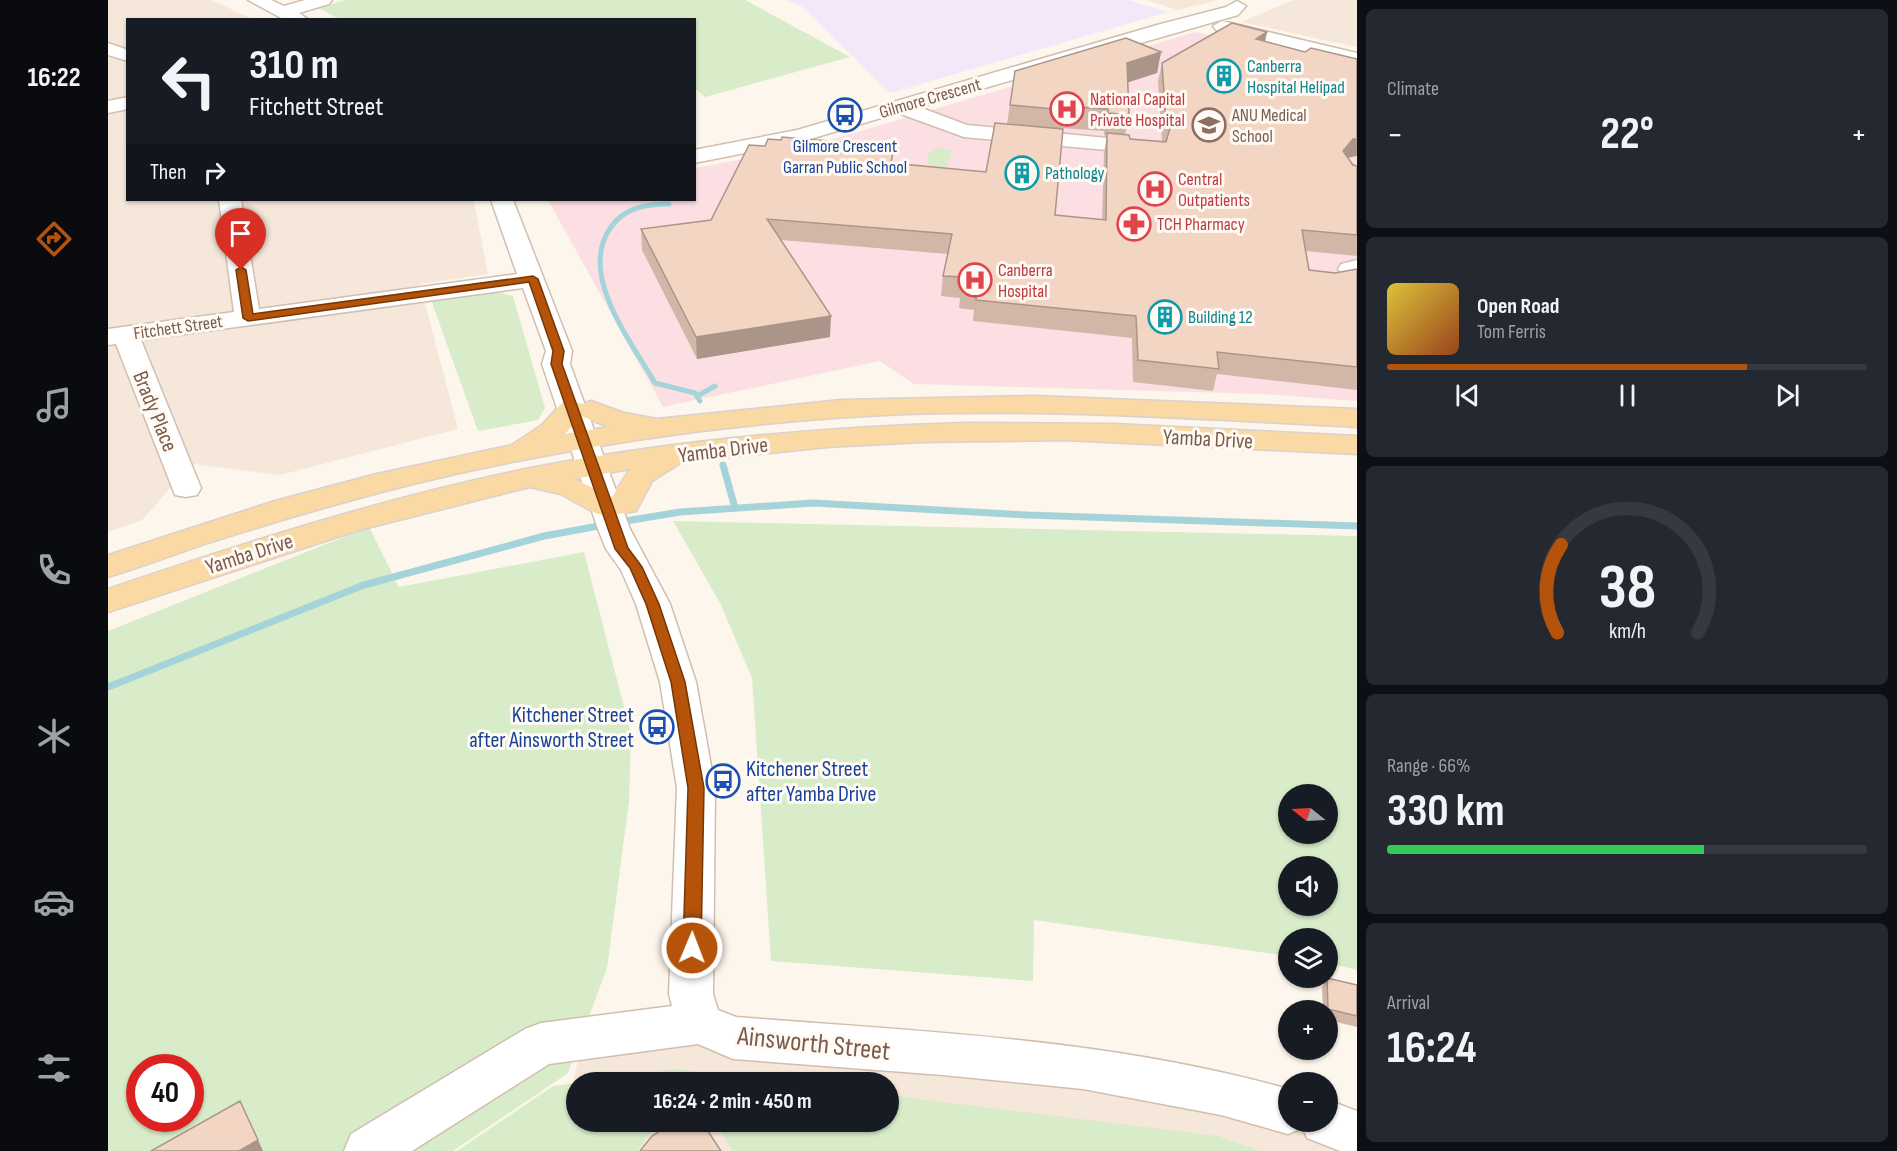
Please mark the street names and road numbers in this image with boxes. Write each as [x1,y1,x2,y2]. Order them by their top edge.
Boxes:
street label: Gilmore Crescent [877,74,984,123]
street label: Fitchett Street [132,311,224,344]
street label: Brady Place [126,367,183,456]
street label: Yamba Drive [1162,424,1254,455]
street label: Yamba Drive [677,432,770,469]
street label: Yamba Drive [202,528,297,581]
street label: Ainsworth Street [735,1020,892,1068]

